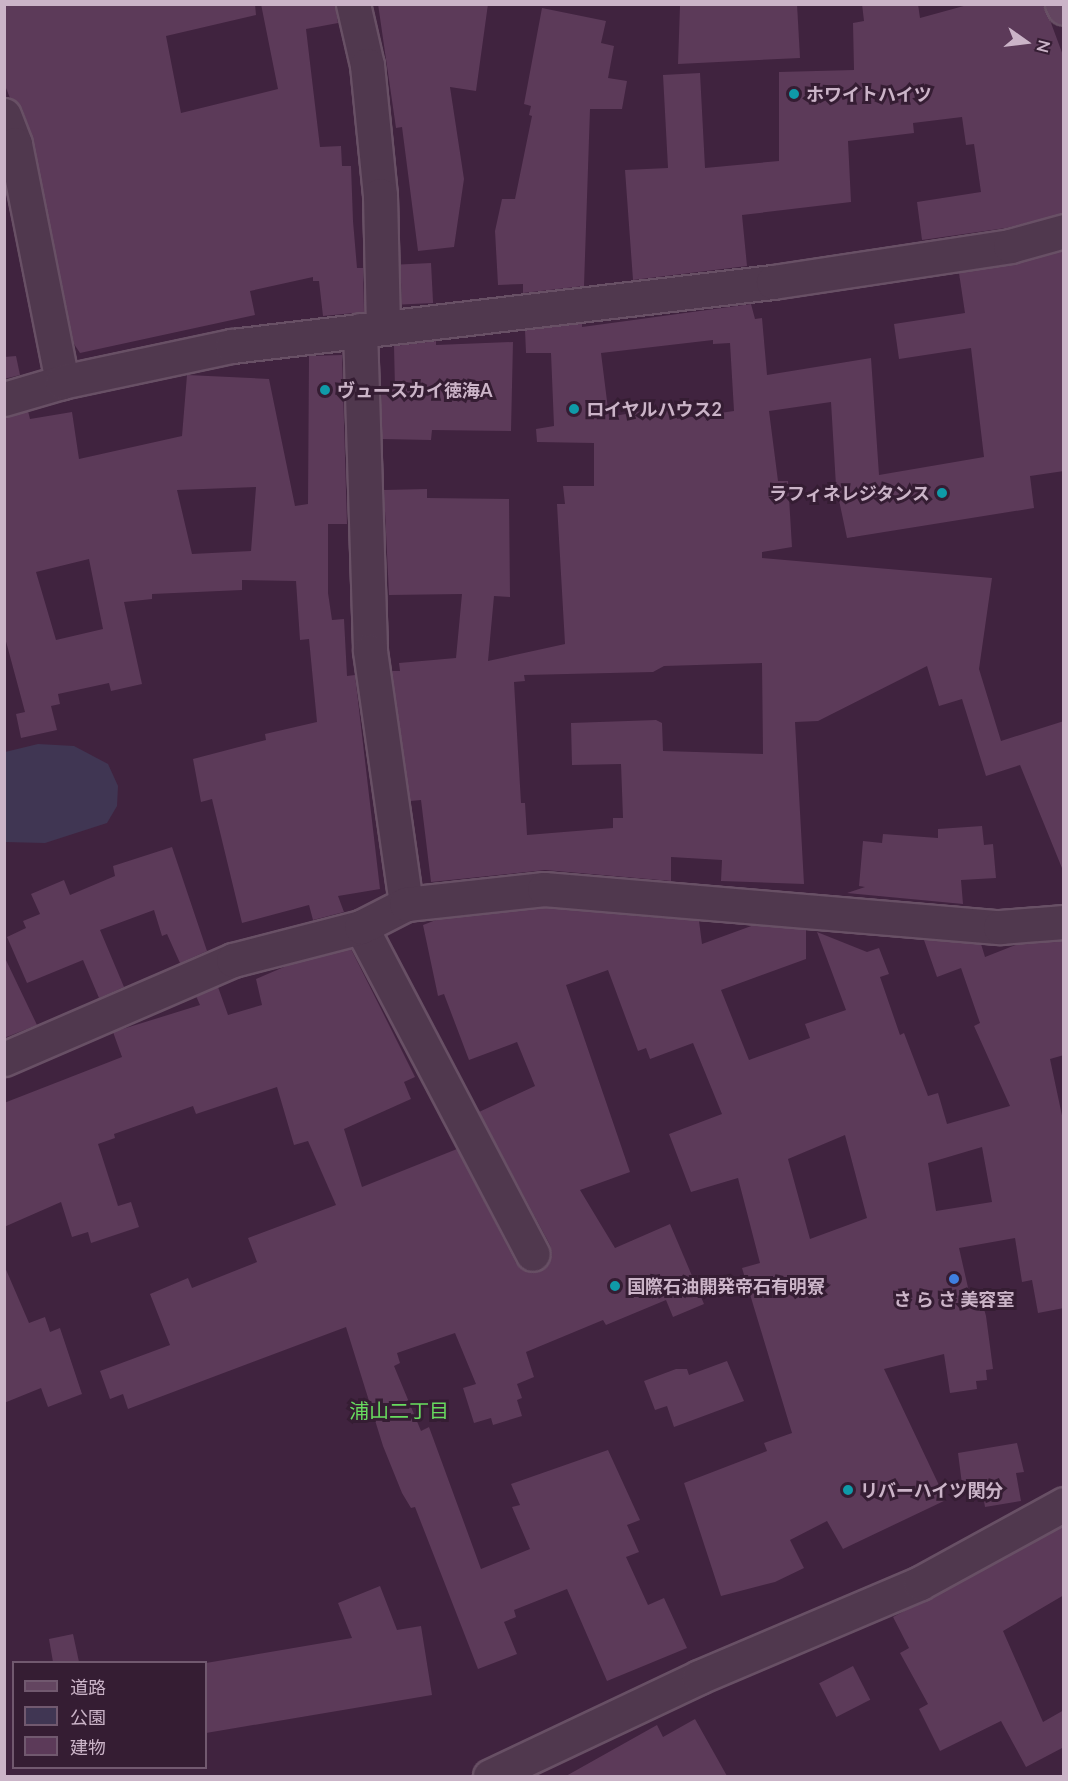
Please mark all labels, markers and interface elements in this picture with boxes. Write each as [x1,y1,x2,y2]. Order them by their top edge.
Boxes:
north arrow [996,12,1056,72]
text: N [1033,38,1055,55]
place label: ホワイトハイツ [806,83,932,105]
marker: ホワイトハイツ [787,87,801,101]
place label: ヴュースカイ徳海A [337,379,494,401]
marker: ヴュースカイ徳海A [318,383,332,397]
place label: ロイヤルハウス2 [586,398,722,420]
marker: ロイヤルハウス2 [567,402,581,416]
place label: ラフィネレジタンス [768,482,930,504]
marker: ラフィネレジタンス [935,486,949,500]
marker: さ ら さ 美容室 [947,1272,961,1286]
place label: 国際石油開発帝石有明寮 [627,1275,825,1297]
marker: 国際石油開発帝石有明寮 [608,1279,622,1293]
place label: さ ら さ 美容室 [893,1288,1015,1310]
district label: 浦山二丁目 [349,1398,449,1422]
place label: リバーハイツ関分 [860,1479,1004,1501]
marker: リバーハイツ関分 [841,1483,855,1497]
legend [12,1661,207,1769]
text: 道路 [70,1676,106,1698]
text: 公園 [70,1706,106,1728]
text: 建物 [70,1736,106,1758]

